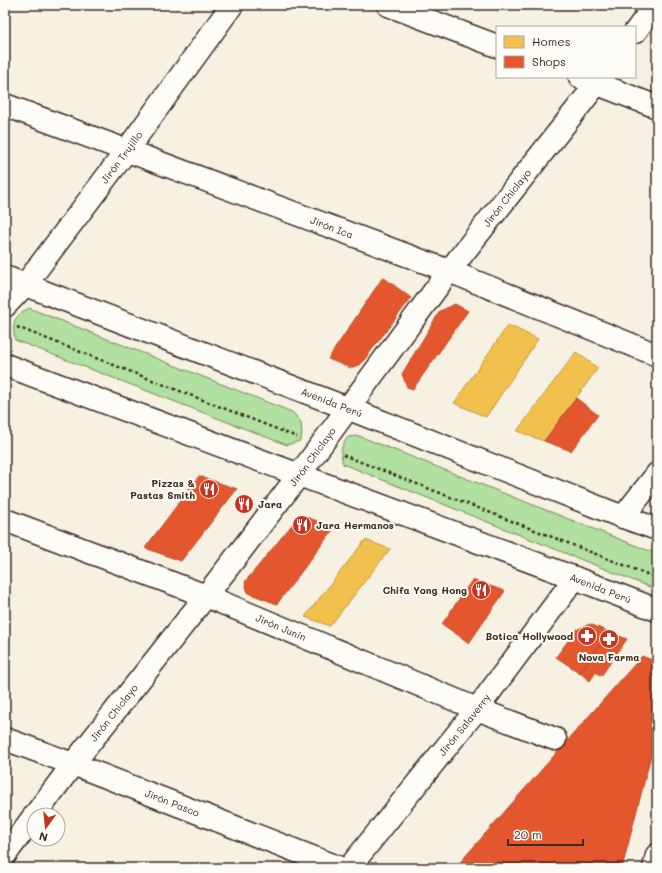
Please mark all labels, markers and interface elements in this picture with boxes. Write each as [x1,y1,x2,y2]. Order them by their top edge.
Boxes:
legend [496,26,636,78]
text: Homes [532,33,571,49]
text: Shops [532,53,566,69]
street label: Jirón Trujillo [97,128,145,186]
street label: Jirón Chiclayo [480,166,534,230]
street label: Jirón Ica [308,213,355,242]
street label: Avenida Perú [299,384,365,420]
street label: Jirón Chiclayo [286,424,339,489]
place label: Pizzas & Pastas Smith [130,476,195,502]
restaurant icon: Pizzas & Pastas Smith [198,478,220,500]
restaurant icon: Jara [233,493,255,515]
place label: Jara [258,497,282,511]
restaurant icon: Jara Hermanos [291,514,313,536]
place label: Jara Hermanos [316,518,394,532]
street label: Avenida Perú [568,570,633,606]
restaurant icon: Chifa Yong Hong [470,579,492,601]
place label: Chifa Yong Hong [383,583,467,597]
street label: Jirón Junín [253,610,308,644]
pharmacy icon: Botica Hollywood [576,625,598,647]
pharmacy icon: Nova Farma [598,628,620,650]
place label: Botica Hollywood [486,629,574,643]
place label: Nova Farma [579,650,639,664]
street label: Jirón Chiclayo [86,681,141,744]
street label: Jirón Salaverry [435,691,493,759]
street label: Jirón Pasco [143,786,202,820]
north arrow [26,807,66,847]
scale bar [508,821,583,847]
text: 20 m [514,826,542,842]
text: N [37,829,49,845]

